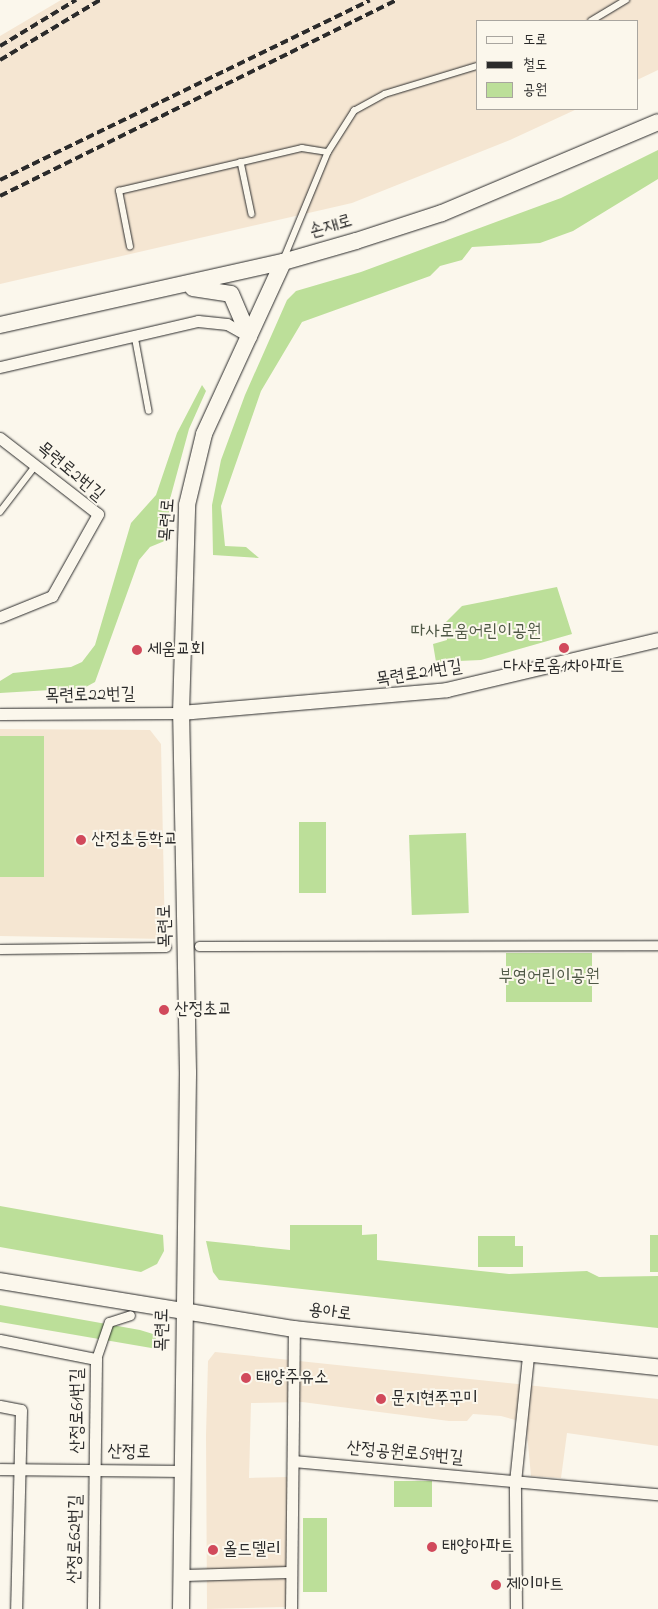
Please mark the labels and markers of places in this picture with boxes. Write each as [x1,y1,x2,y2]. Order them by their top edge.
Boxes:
place label: 세움교회 [147,639,205,661]
marker: 다사로움1차아파트 [558,642,570,654]
marker: 세움교회 [131,644,143,656]
place label: 다사로움1차아파트 [503,656,625,678]
place label: 산정초등학교 [91,829,178,851]
marker: 산정초등학교 [75,834,87,846]
place label: 산정초교 [174,999,232,1021]
marker: 산정초교 [158,1004,170,1016]
place label: 태양주유소 [256,1367,328,1389]
marker: 태양주유소 [240,1372,252,1384]
place label: 문지현쭈꾸미 [391,1388,478,1410]
marker: 문지현쭈꾸미 [375,1393,387,1405]
place label: 태양아파트 [442,1536,514,1558]
place label: 올드델리 [223,1539,281,1561]
marker: 태양아파트 [426,1541,438,1553]
marker: 올드델리 [207,1544,219,1556]
place label: 제이마트 [506,1574,564,1596]
marker: 제이마트 [490,1579,502,1591]

